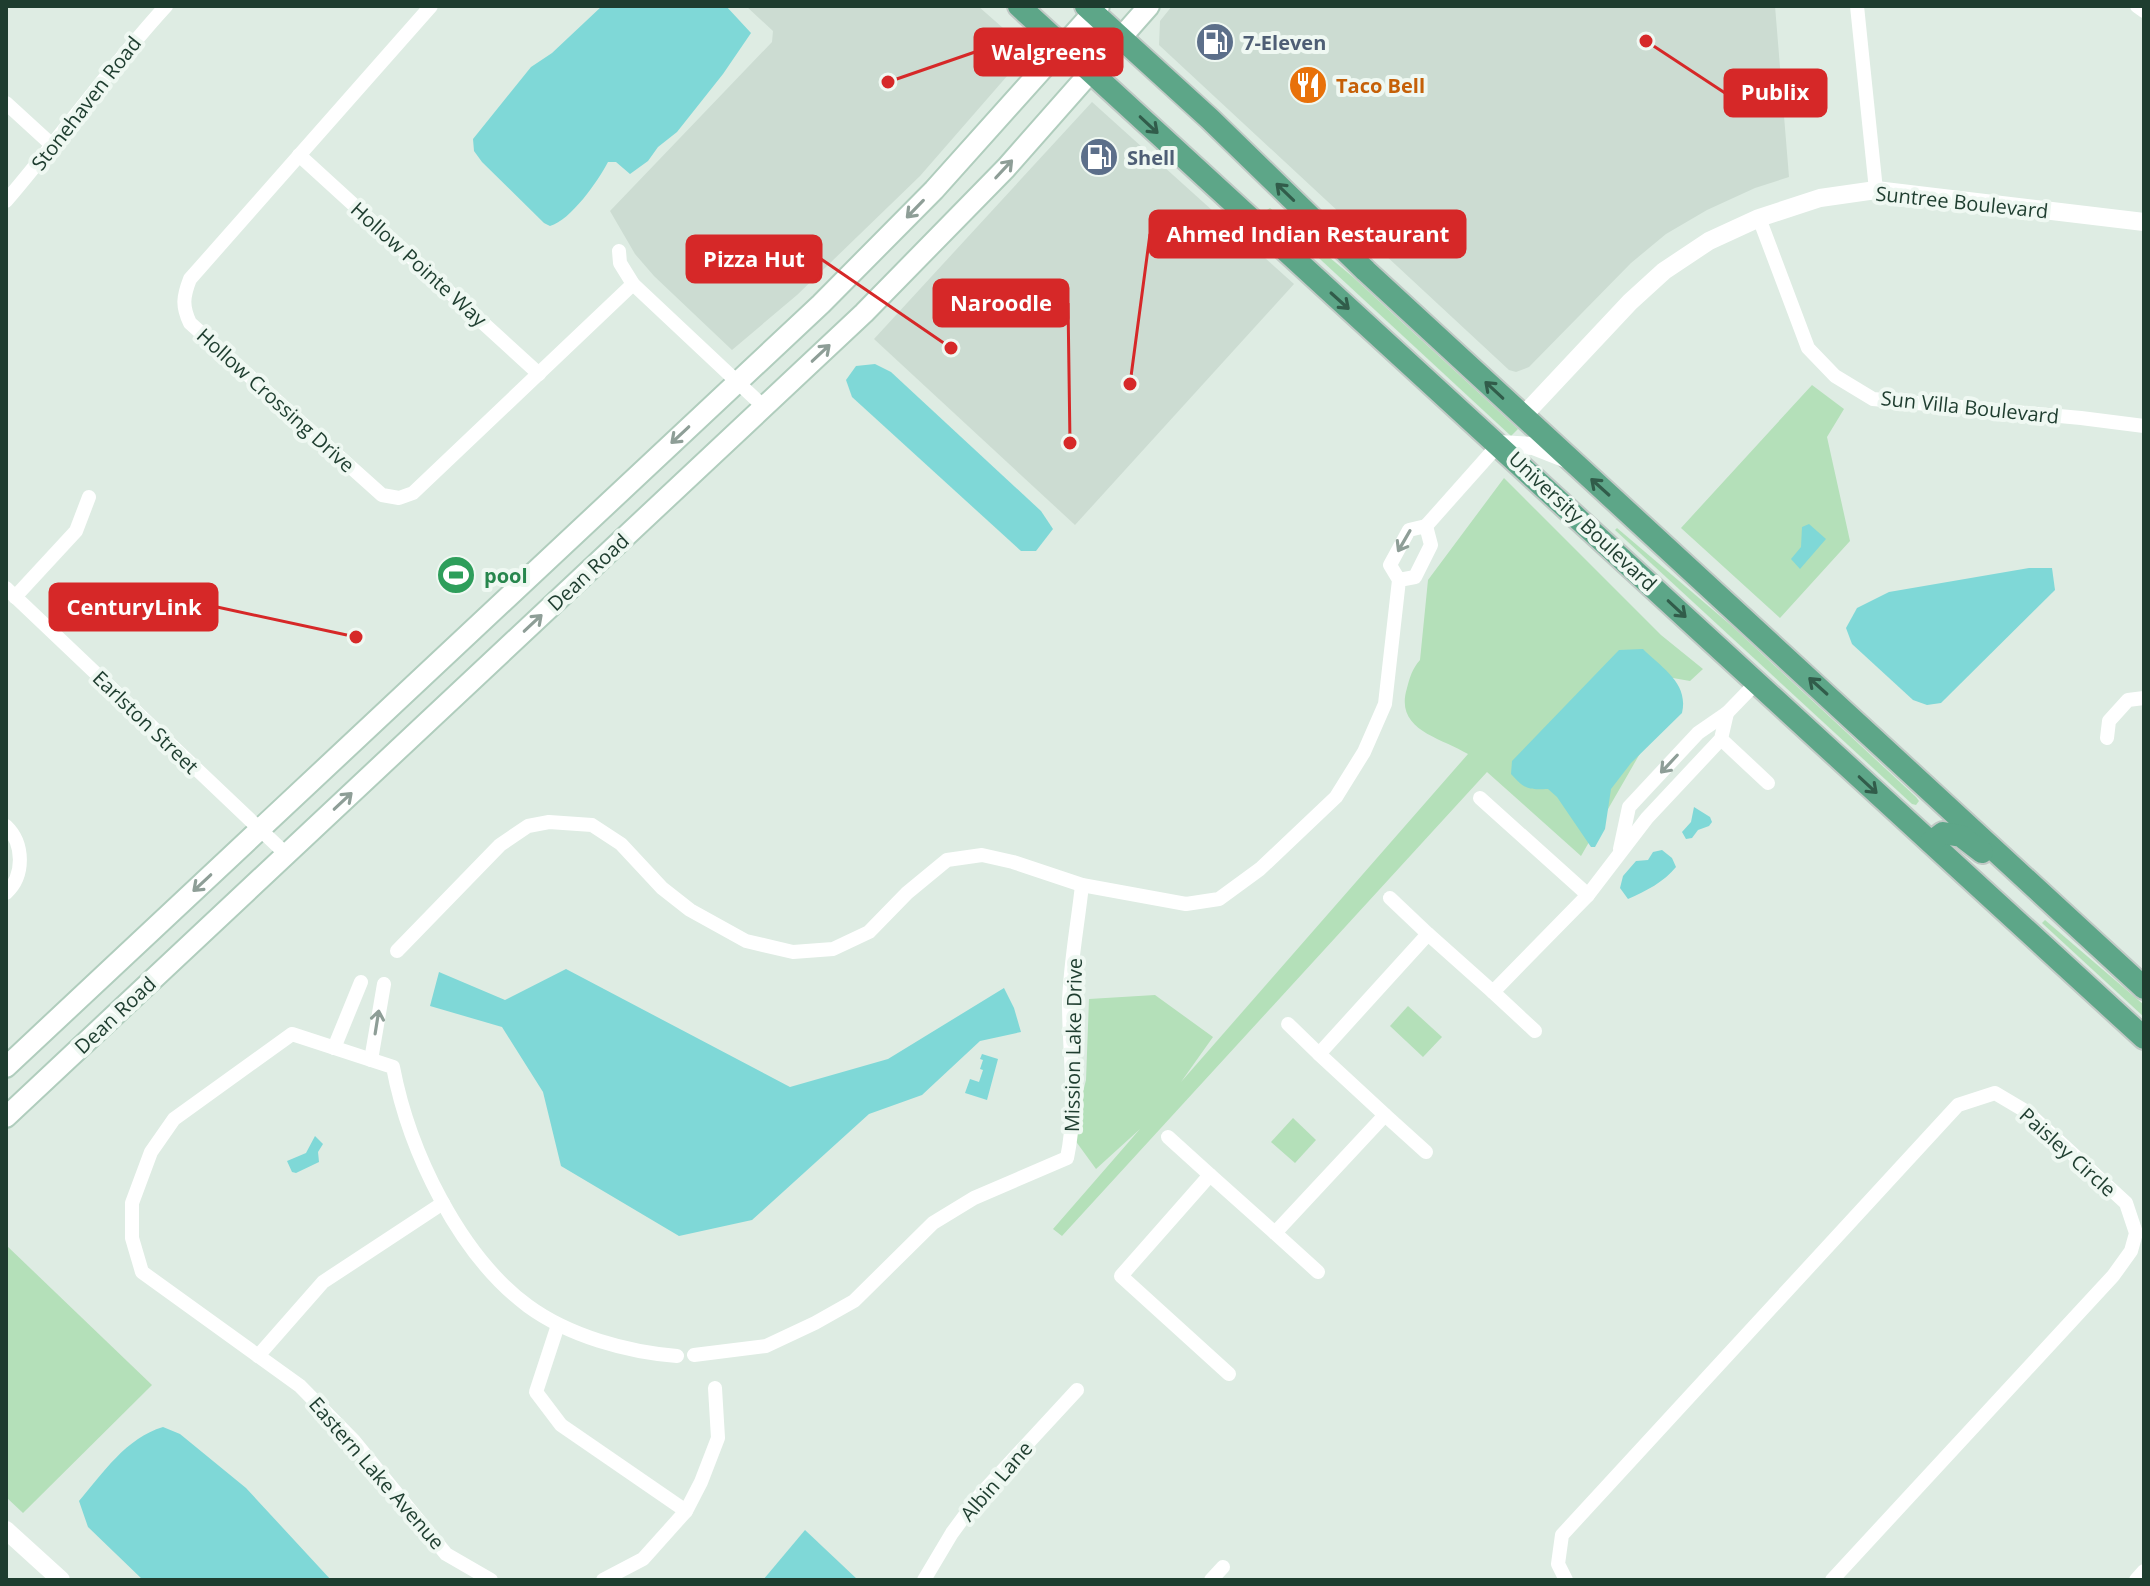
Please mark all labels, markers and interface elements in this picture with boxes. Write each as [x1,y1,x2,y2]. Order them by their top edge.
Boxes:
fuel station icon: 7-Eleven [1194,21,1236,63]
callout: Walgreens [975,29,1122,75]
place label: 7-Eleven [1243,29,1326,56]
street label: Stonehaven Road [25,30,147,176]
text: Walgreens [991,36,1107,66]
restaurant icon: Taco Bell [1287,64,1329,106]
callout: Publix [1725,70,1826,116]
place label: Taco Bell [1336,72,1425,99]
text: Publix [1741,76,1809,106]
one-way arrow [1139,116,1159,135]
fuel station icon: Shell [1078,136,1120,178]
place label: Shell [1127,144,1175,171]
one-way arrow [995,159,1014,179]
street label: Suntree Boulevard [1874,180,2050,224]
one-way arrow [1276,183,1295,202]
street label: Hollow Pointe Way [345,196,493,333]
one-way arrow [906,199,925,219]
callout: Ahmed Indian Restaurant [1150,211,1465,257]
text: Ahmed Indian Restaurant [1167,218,1449,248]
callout: Pizza Hut [687,236,821,282]
text: Pizza Hut [703,243,805,273]
callout: Naroodle [934,280,1068,326]
text: Naroodle [950,287,1052,317]
one-way arrow [1330,292,1350,310]
street label: Hollow Crossing Drive [191,322,361,478]
one-way arrow [811,344,831,363]
one-way arrow [1485,382,1505,400]
street label: Sun Villa Boulevard [1880,384,2060,430]
one-way arrow [670,426,690,445]
street label: University Boulevard [1503,445,1663,597]
one-way arrow [1591,479,1611,497]
street label: Dean Road [541,527,635,617]
one-way arrow [1395,529,1411,552]
sports icon: pool [435,554,477,596]
place label: pool [484,562,528,589]
callout: CenturyLink [50,584,217,630]
text: CenturyLink [66,591,202,621]
one-way arrow [1667,599,1687,618]
one-way arrow [523,614,543,633]
street label: Earlston Street [87,665,205,779]
one-way arrow [1808,678,1828,696]
one-way arrow [1660,754,1679,774]
one-way arrow [1858,775,1878,793]
one-way arrow [333,793,353,811]
one-way arrow [192,873,212,892]
street label: Mission Lake Drive [1058,958,1088,1132]
street label: Dean Road [68,970,162,1060]
one-way arrow [371,1010,386,1035]
street label: Paisley Circle [2014,1102,2122,1202]
street label: Eastern Lake Avenue [303,1391,451,1555]
street label: Albin Lane [954,1435,1038,1527]

